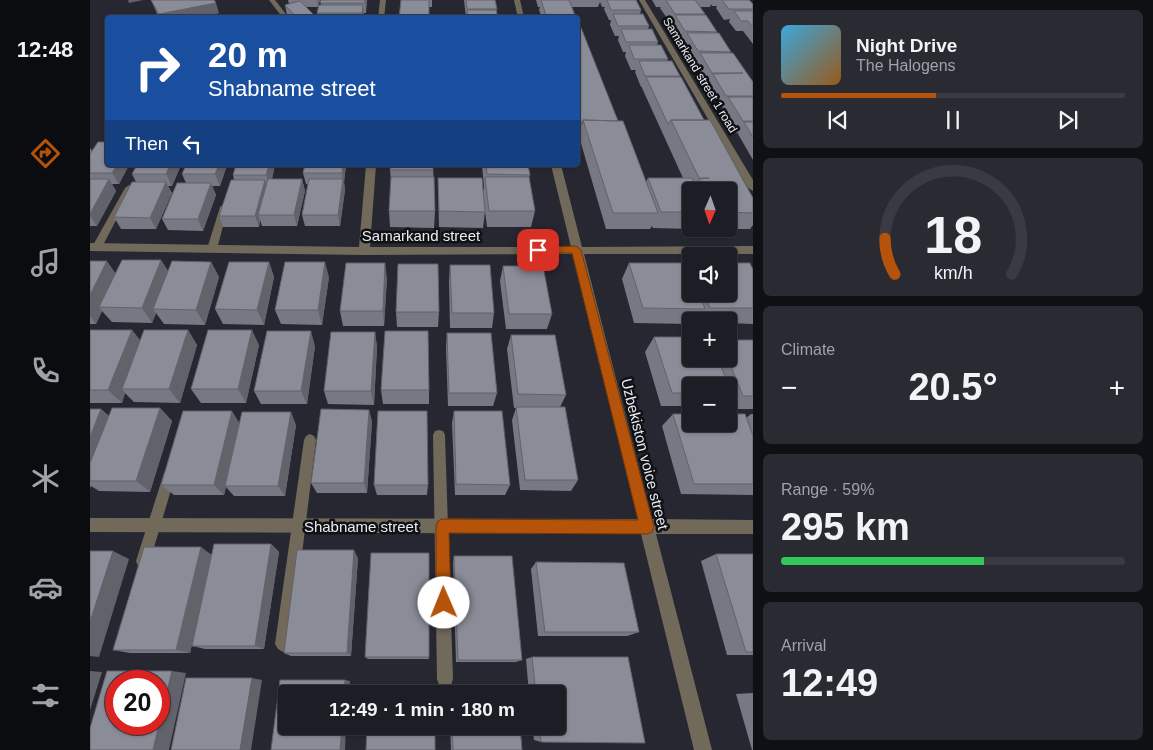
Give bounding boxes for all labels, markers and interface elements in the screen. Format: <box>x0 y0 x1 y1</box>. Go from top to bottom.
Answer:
street label: Samarkand street 1 road <box>660 15 740 135</box>
icon: right <box>125 35 190 100</box>
text: 20 m <box>208 35 288 74</box>
text: Night Drive <box>856 35 957 56</box>
text: 12:48 <box>17 37 73 62</box>
text: The Halogens <box>856 57 956 74</box>
text: Shabname street <box>208 76 376 101</box>
icon: previous <box>824 106 852 134</box>
icon: pause <box>939 106 967 134</box>
icon: next <box>1054 106 1082 134</box>
icon: left <box>178 130 206 158</box>
text: Then <box>125 133 168 154</box>
icon: directions <box>28 136 63 171</box>
north arrow <box>682 182 738 238</box>
map controls <box>682 182 737 432</box>
text: 18 <box>924 206 982 264</box>
street label: Samarkand street <box>362 227 481 244</box>
pin <box>517 229 559 271</box>
icon: arrive <box>524 236 552 264</box>
icon: music <box>28 245 63 280</box>
button: sound <box>682 247 737 302</box>
text: km/h <box>934 263 972 283</box>
button: + <box>682 312 737 367</box>
text: Climate <box>781 341 835 358</box>
icon: phone <box>28 353 63 388</box>
text: 20.5° <box>908 366 998 408</box>
text: − <box>781 372 797 403</box>
text: + <box>1109 372 1125 403</box>
street label: Uzbekiston voice street <box>618 377 672 532</box>
button: − <box>682 377 737 432</box>
icon: climate <box>28 461 63 496</box>
text: Range · 59% <box>781 481 874 498</box>
text: 295 km <box>781 506 910 548</box>
street label: Shabname street <box>304 518 419 535</box>
icon: car <box>28 570 63 605</box>
position arrow <box>417 576 469 628</box>
text: Arrival <box>781 637 826 654</box>
text: 12:49 <box>781 662 878 704</box>
speed limit sign: 20 <box>105 670 170 735</box>
icon: filters <box>28 678 63 713</box>
text: 12:49 · 1 min · 180 m <box>329 699 515 720</box>

